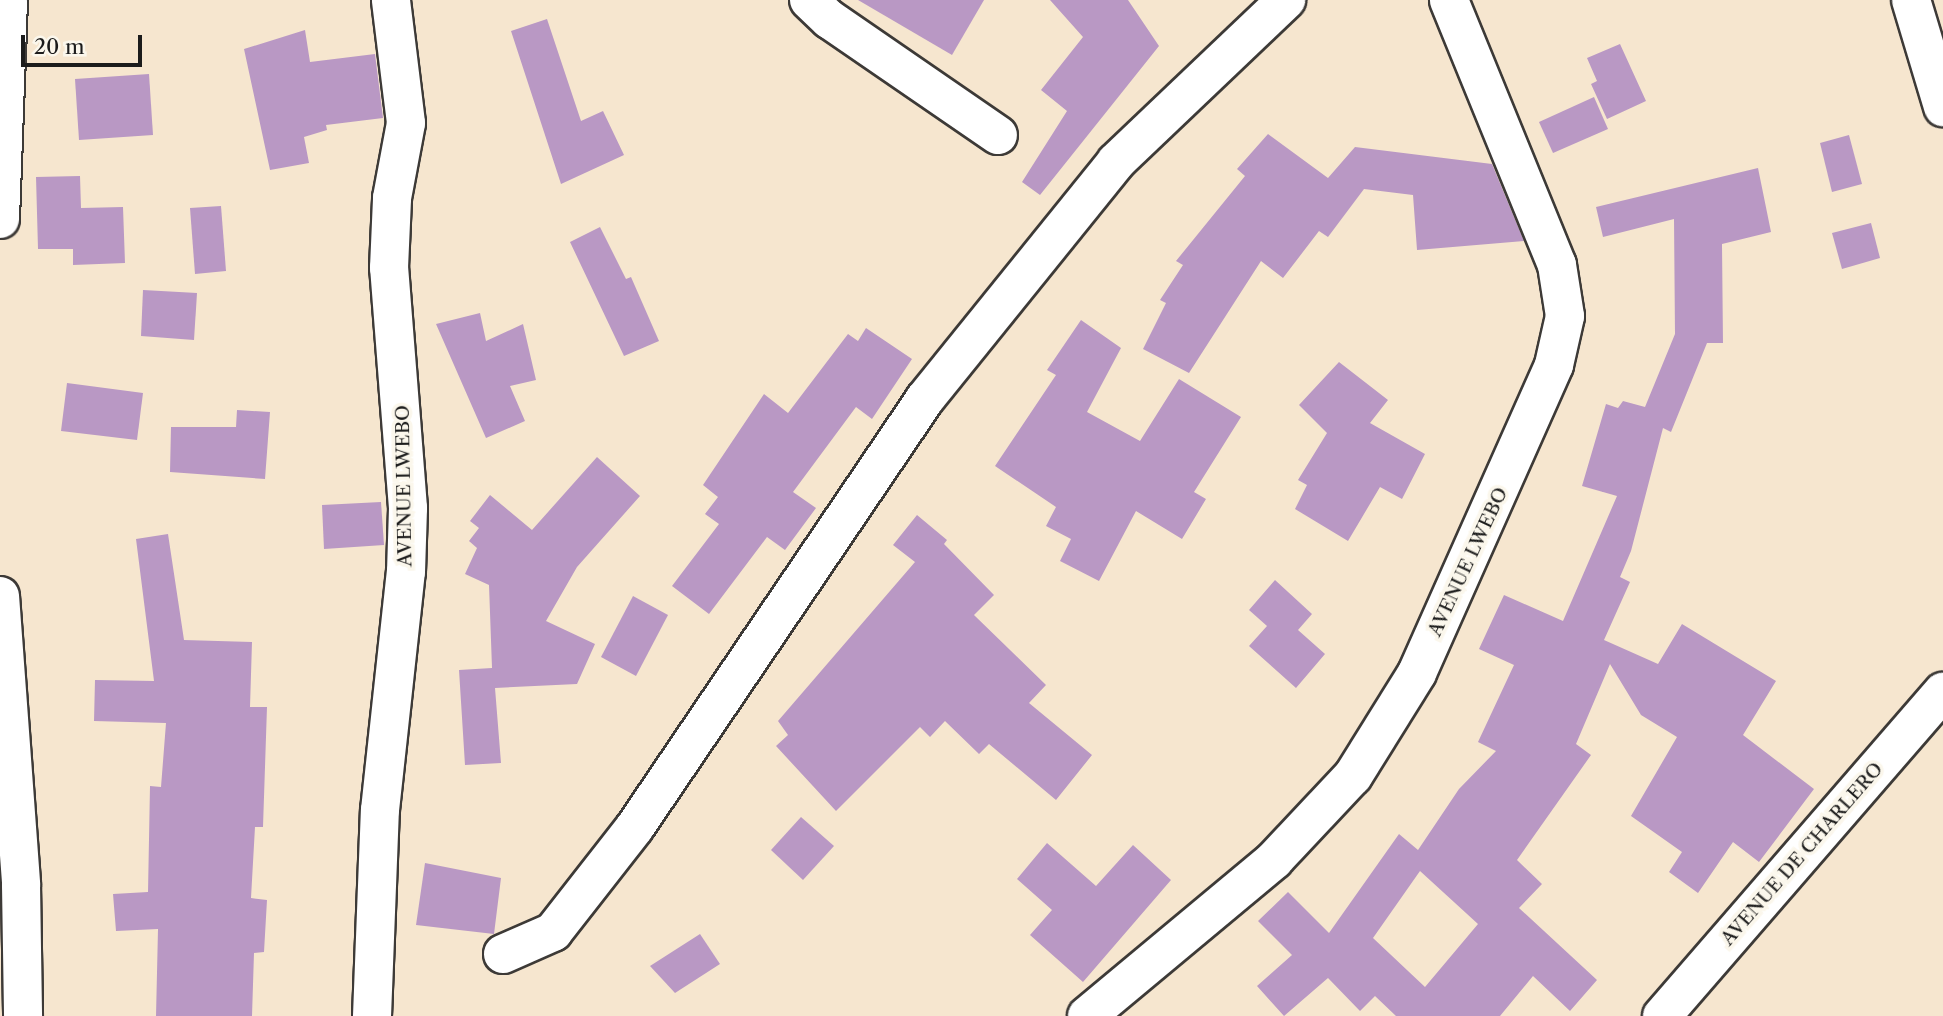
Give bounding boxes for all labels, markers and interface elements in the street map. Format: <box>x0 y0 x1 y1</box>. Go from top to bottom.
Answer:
scale bar <box>24 21 145 65</box>
text: 20 m <box>34 34 85 59</box>
street label: AVENUE LWEBO <box>391 405 417 567</box>
street label: AVENUE LWEBO <box>1423 484 1513 640</box>
street label: AVENUE DE CHARLERO <box>1716 758 1888 950</box>

